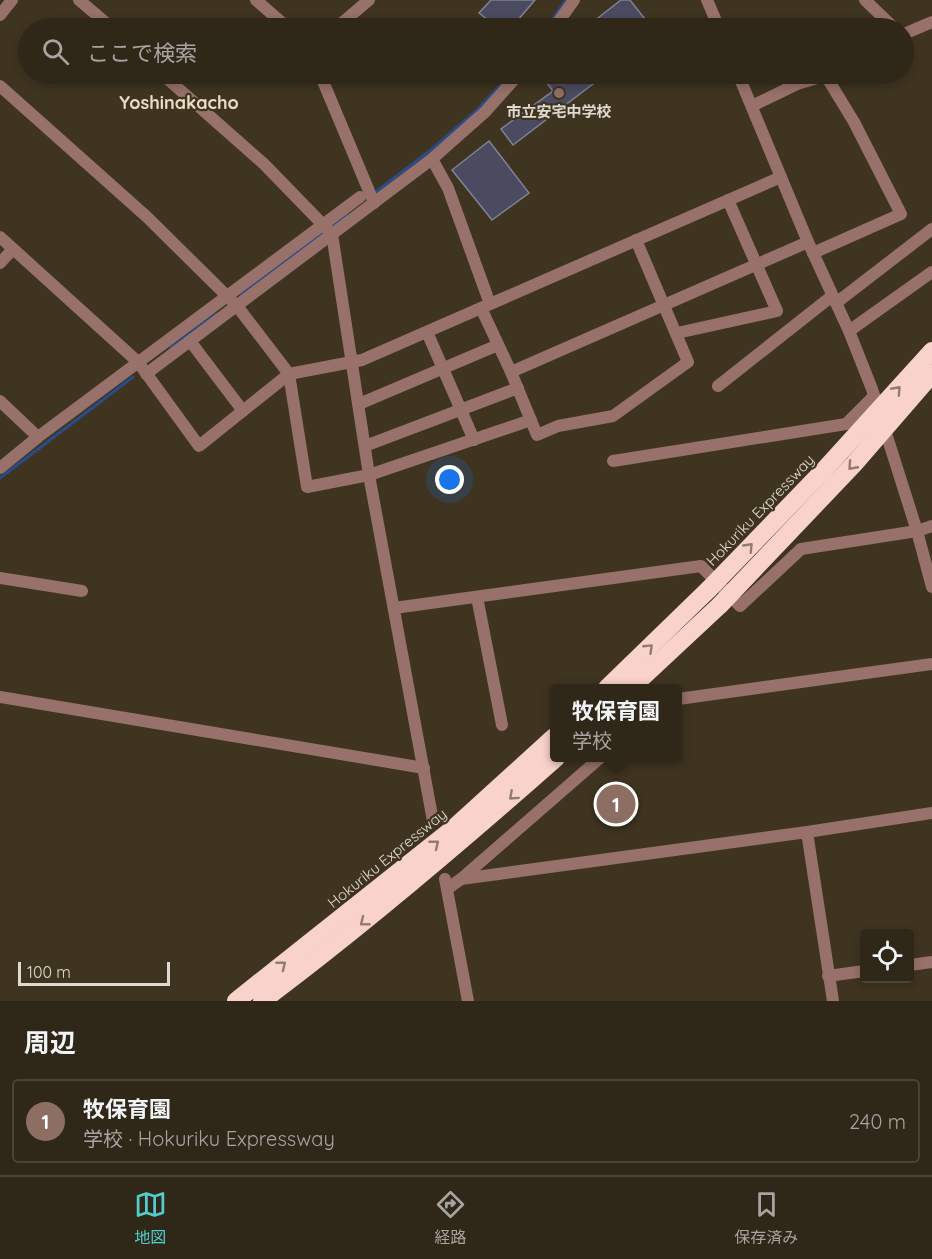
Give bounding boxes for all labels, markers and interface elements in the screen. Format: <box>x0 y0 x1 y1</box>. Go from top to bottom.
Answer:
search box <box>18 18 914 84</box>
icon: search <box>39 35 72 68</box>
text: ここで検索 <box>87 39 197 67</box>
marker: 市立安宅中学校 <box>552 86 566 100</box>
district label: Yoshinakacho <box>119 91 239 114</box>
place label: 市立安宅中学校 <box>506 102 612 121</box>
one-way arrow <box>890 386 901 396</box>
street label: Hokuriku Expressway <box>702 450 818 570</box>
one-way arrow <box>848 459 859 469</box>
your location <box>435 465 464 494</box>
one-way arrow <box>742 544 753 555</box>
one-way arrow <box>642 645 653 656</box>
popup <box>550 684 682 762</box>
text: 牧保育園 <box>572 697 660 725</box>
text: 学校 <box>572 728 612 753</box>
pin: 1 <box>596 782 636 826</box>
one-way arrow <box>509 789 519 800</box>
street label: Hokuriku Expressway <box>324 804 450 912</box>
one-way arrow <box>428 840 439 851</box>
one-way arrow <box>359 915 370 926</box>
map controls <box>860 929 914 983</box>
button: locate <box>860 929 914 983</box>
scale bar <box>18 959 170 986</box>
one-way arrow <box>275 961 286 972</box>
text: 100 m <box>27 962 71 982</box>
text: 周辺 <box>24 1026 76 1059</box>
text: 牧保育園 <box>83 1095 171 1123</box>
text: 1 <box>42 1109 49 1134</box>
text: 240 m <box>849 1109 906 1134</box>
text: 学校 · Hokuriku Expressway <box>83 1126 335 1151</box>
tab: 地図 <box>134 1188 167 1248</box>
tab: 経路 <box>434 1188 467 1248</box>
tab: 保存済み <box>734 1188 798 1248</box>

